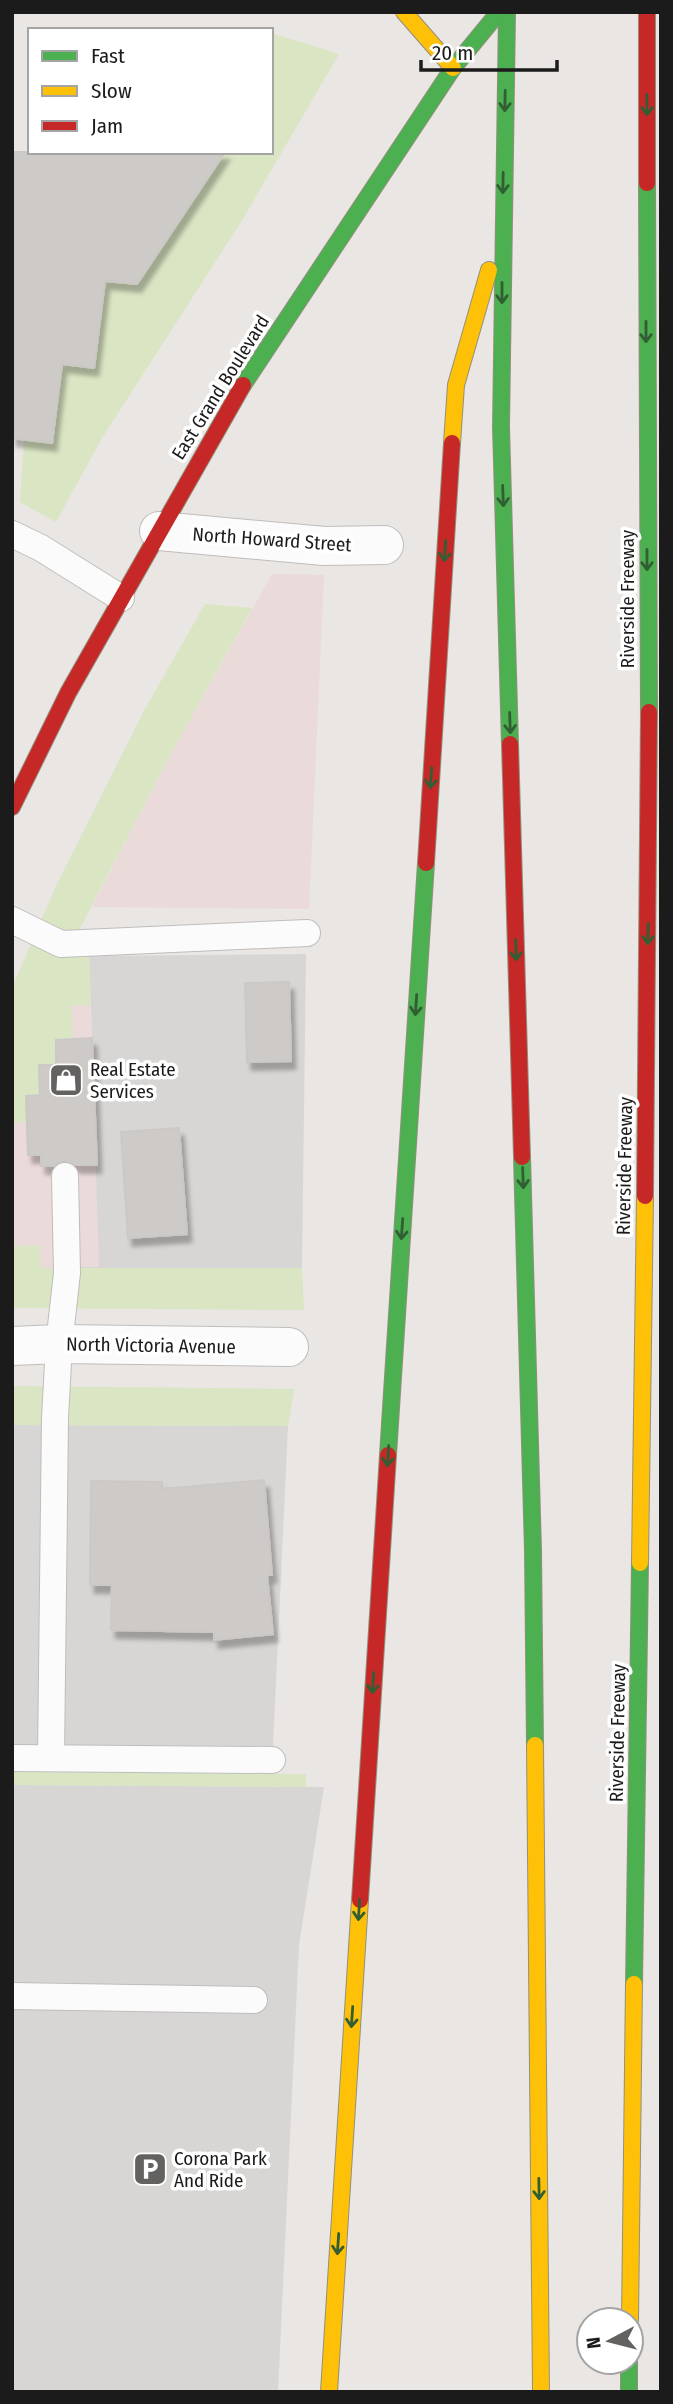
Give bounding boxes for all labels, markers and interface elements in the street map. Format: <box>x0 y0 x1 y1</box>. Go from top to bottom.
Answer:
legend <box>28 28 273 154</box>
scale bar <box>421 28 558 72</box>
text: 20 m <box>432 40 473 66</box>
text: Fast <box>91 43 125 69</box>
text: Slow <box>91 78 132 104</box>
one-way arrow <box>498 89 512 112</box>
one-way arrow <box>640 93 654 116</box>
text: Jam <box>91 113 123 139</box>
one-way arrow <box>497 171 510 194</box>
one-way arrow <box>495 281 509 304</box>
street label: East Grand Boulevard <box>167 311 274 464</box>
one-way arrow <box>639 321 653 344</box>
one-way arrow <box>497 484 510 507</box>
street label: North Howard Street <box>192 522 353 557</box>
street label: Riverside Freeway <box>616 529 639 668</box>
one-way arrow <box>439 539 452 562</box>
one-way arrow <box>641 548 654 571</box>
one-way arrow <box>503 711 516 734</box>
one-way arrow <box>424 766 437 788</box>
one-way arrow <box>641 923 655 946</box>
one-way arrow <box>509 939 523 962</box>
one-way arrow <box>409 993 422 1015</box>
place label: Real Estate Services <box>90 1058 176 1103</box>
shop icon: Real Estate Services <box>47 1061 85 1099</box>
street label: Riverside Freeway <box>612 1096 637 1235</box>
one-way arrow <box>516 1166 529 1189</box>
one-way arrow <box>395 1218 408 1240</box>
street label: North Victoria Avenue <box>66 1333 236 1358</box>
one-way arrow <box>381 1445 394 1468</box>
street label: Riverside Freeway <box>605 1663 630 1802</box>
one-way arrow <box>366 1672 379 1694</box>
one-way arrow <box>352 1899 365 1921</box>
one-way arrow <box>345 2006 358 2028</box>
place label: Corona Park And Ride <box>174 2147 267 2192</box>
parking icon: Corona Park And Ride <box>131 2150 169 2188</box>
one-way arrow <box>532 2177 546 2200</box>
one-way arrow <box>331 2233 344 2255</box>
north arrow <box>575 2306 645 2376</box>
text: N <box>582 2336 606 2350</box>

